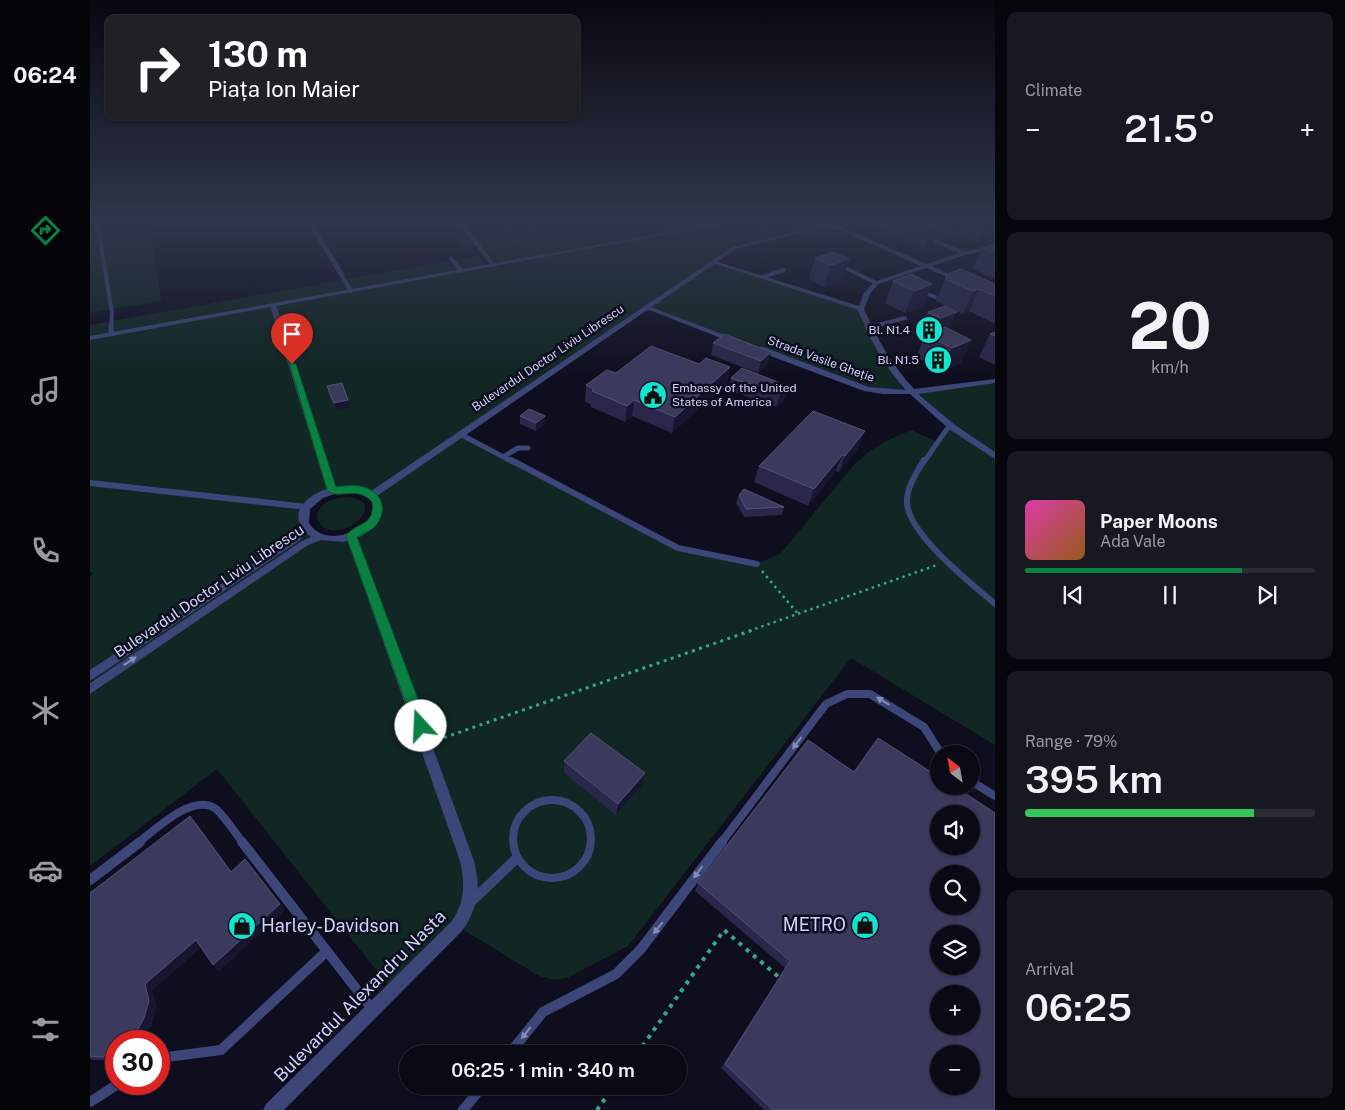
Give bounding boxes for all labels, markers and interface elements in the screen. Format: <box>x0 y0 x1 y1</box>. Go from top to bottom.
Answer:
text: 130 m <box>208 34 308 75</box>
icon: right <box>125 35 190 100</box>
text: 06:24 <box>13 62 77 88</box>
text: Piața Ion Maier <box>208 76 360 102</box>
text: Climate <box>1025 81 1082 100</box>
text: 21.5° <box>1124 106 1216 151</box>
text: − <box>1025 113 1041 146</box>
text: + <box>1299 113 1315 146</box>
icon: directions <box>28 213 63 248</box>
text: 20 <box>1128 287 1212 364</box>
street label: Bulevardul Doctor Liviu Librescu <box>469 302 627 414</box>
pin <box>271 313 313 364</box>
building icon: Bl. N1.4 <box>914 315 944 345</box>
icon: arrive <box>278 320 306 348</box>
place label: Bl. N1.4 <box>869 323 910 337</box>
street label: Strada Vasile Gheție <box>766 333 877 385</box>
building icon: Bl. N1.5 <box>923 345 953 375</box>
place label: Bl. N1.5 <box>877 353 919 367</box>
text: km/h <box>1151 358 1189 377</box>
icon: music <box>28 373 63 408</box>
public building icon: Embassy of the United States of America <box>638 380 668 410</box>
place label: Embassy of the United States of America <box>672 381 797 409</box>
text: Paper Moons <box>1100 510 1218 532</box>
street label: Bulevardul Doctor Liviu Librescu <box>111 521 307 661</box>
text: Ada Vale <box>1100 532 1165 551</box>
icon: phone <box>28 533 63 568</box>
icon: previous <box>1059 581 1087 609</box>
icon: pause <box>1156 581 1184 609</box>
icon: next <box>1253 581 1281 609</box>
one-way arrow <box>124 656 137 666</box>
icon: climate <box>28 693 63 728</box>
one-way arrow <box>876 697 889 706</box>
position arrow <box>394 699 446 751</box>
text: Range · 79% <box>1025 732 1118 751</box>
one-way arrow <box>791 736 802 749</box>
north arrow <box>930 745 980 795</box>
map controls <box>930 745 980 1095</box>
text: 395 km <box>1025 757 1163 802</box>
button: sound <box>930 805 980 855</box>
icon: car <box>28 853 63 888</box>
button: search <box>930 865 980 915</box>
one-way arrow <box>693 866 703 879</box>
street label: Bulevardul Alexandru Nasta <box>270 906 450 1086</box>
shop icon: METRO <box>850 910 880 940</box>
shop icon: Harley-Davidson <box>227 911 257 941</box>
place label: METRO <box>783 914 846 935</box>
place label: Harley-Davidson <box>261 915 399 936</box>
one-way arrow <box>652 921 663 934</box>
button: layers <box>930 925 980 975</box>
text: Arrival <box>1025 960 1074 979</box>
button: + <box>930 985 980 1035</box>
text: 06:25 <box>1025 985 1132 1030</box>
icon: filters <box>28 1012 63 1047</box>
one-way arrow <box>520 1026 531 1039</box>
speed limit sign: 30 <box>105 1030 170 1095</box>
button: − <box>930 1045 980 1095</box>
text: 06:25 · 1 min · 340 m <box>451 1059 635 1081</box>

